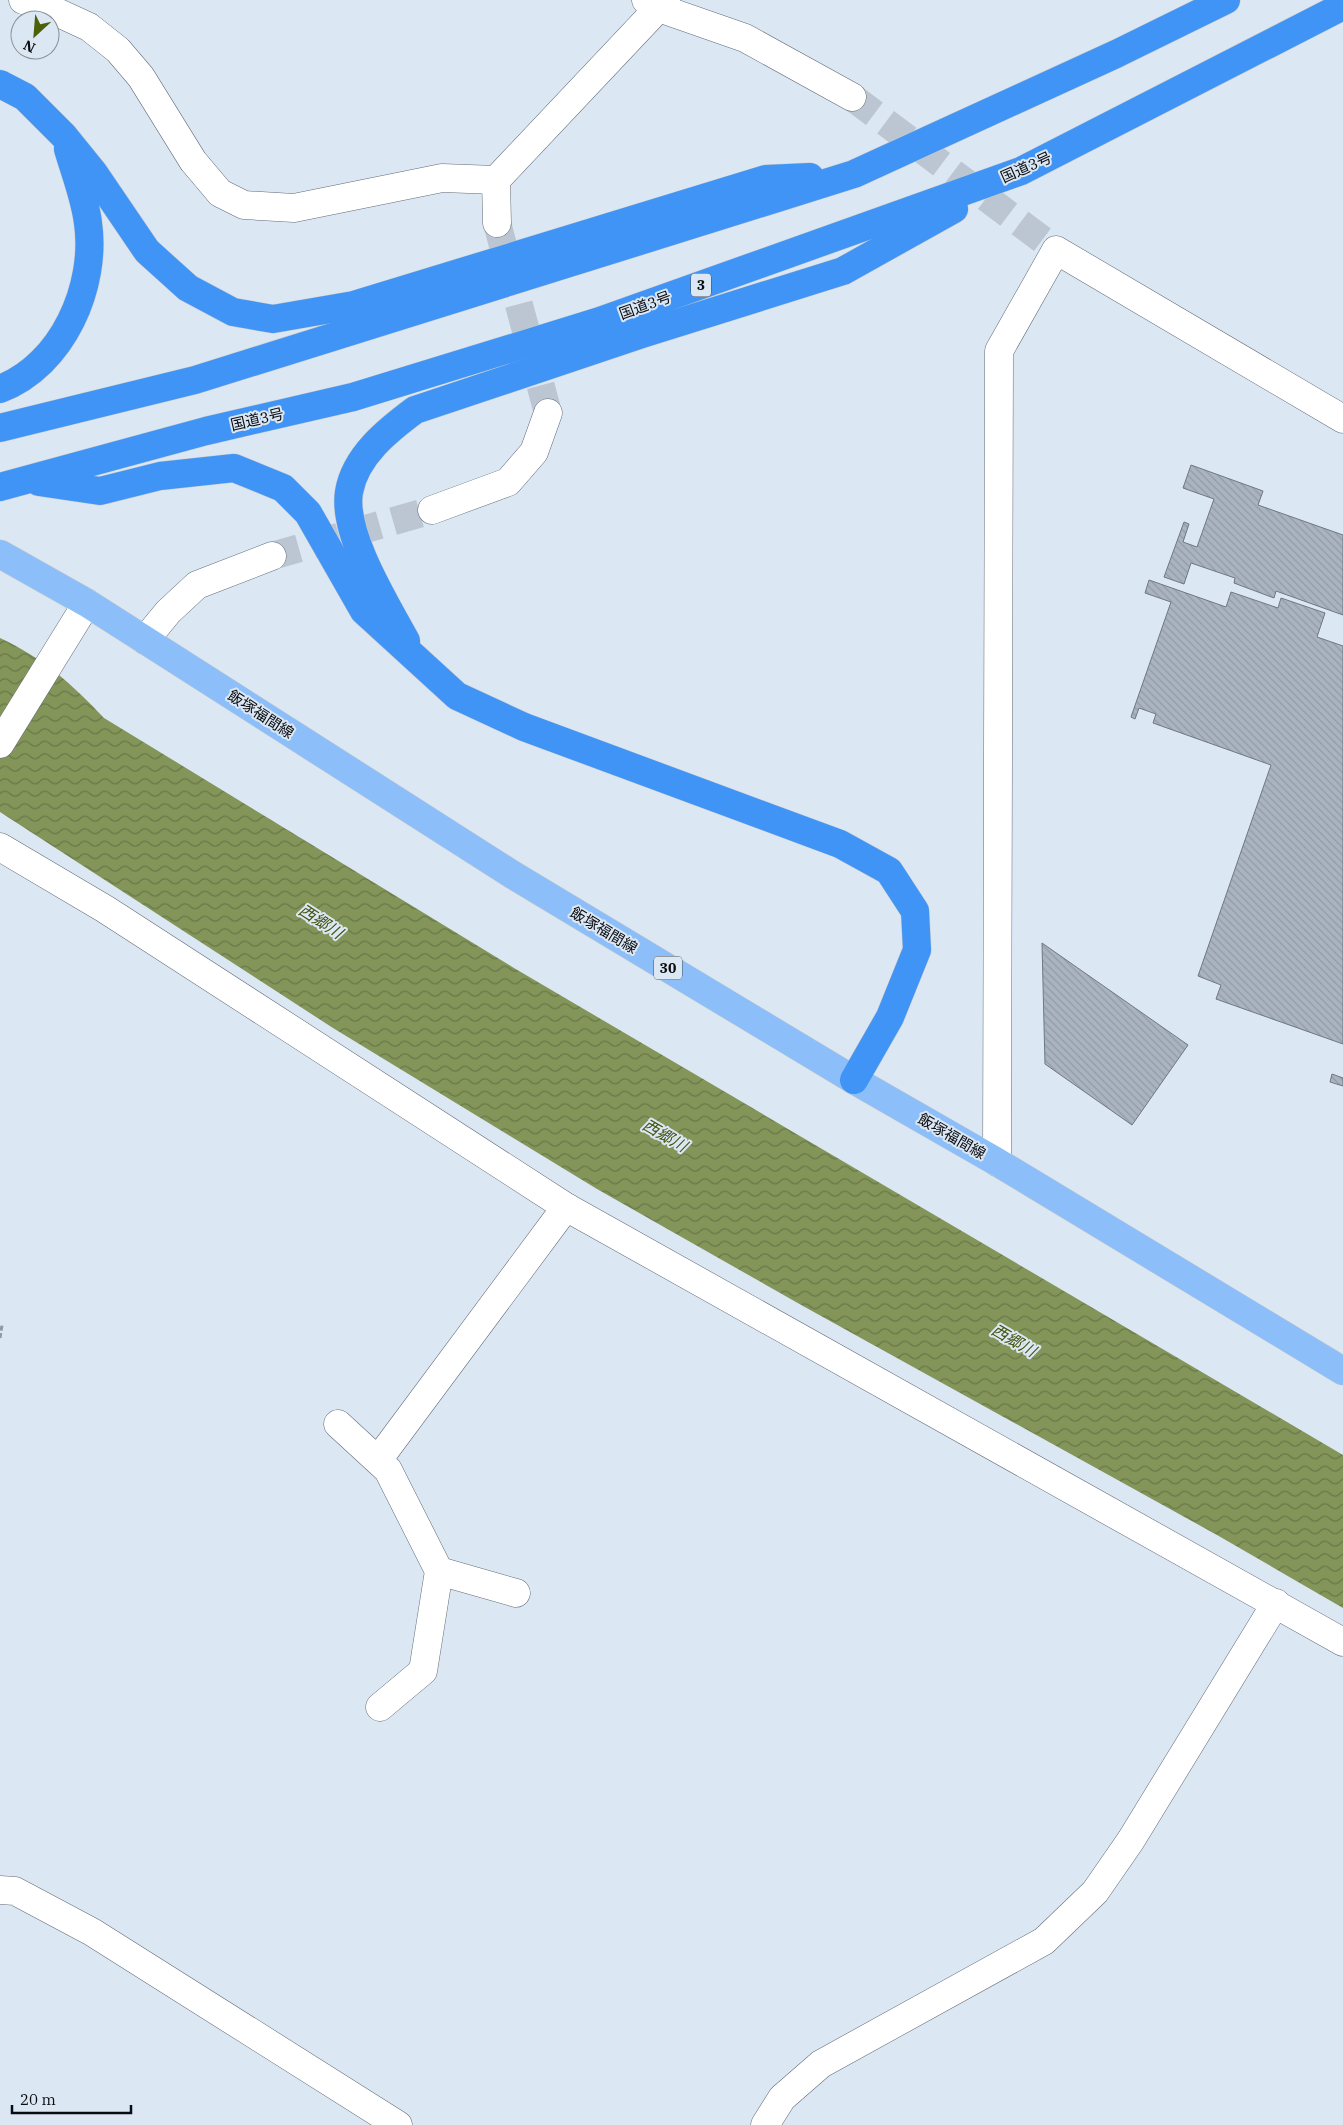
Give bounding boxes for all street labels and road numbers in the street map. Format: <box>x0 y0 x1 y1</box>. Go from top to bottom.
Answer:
street label: 国道3号 <box>997 147 1055 187</box>
road number: 3 <box>691 274 711 296</box>
street label: 国道3号 <box>616 287 674 323</box>
street label: 国道3号 <box>229 404 285 434</box>
street label: 飯塚福間線 <box>224 686 298 742</box>
street label: 飯塚福間線 <box>567 903 641 957</box>
road number: 30 <box>654 956 682 980</box>
street label: 飯塚福間線 <box>915 1109 989 1163</box>

